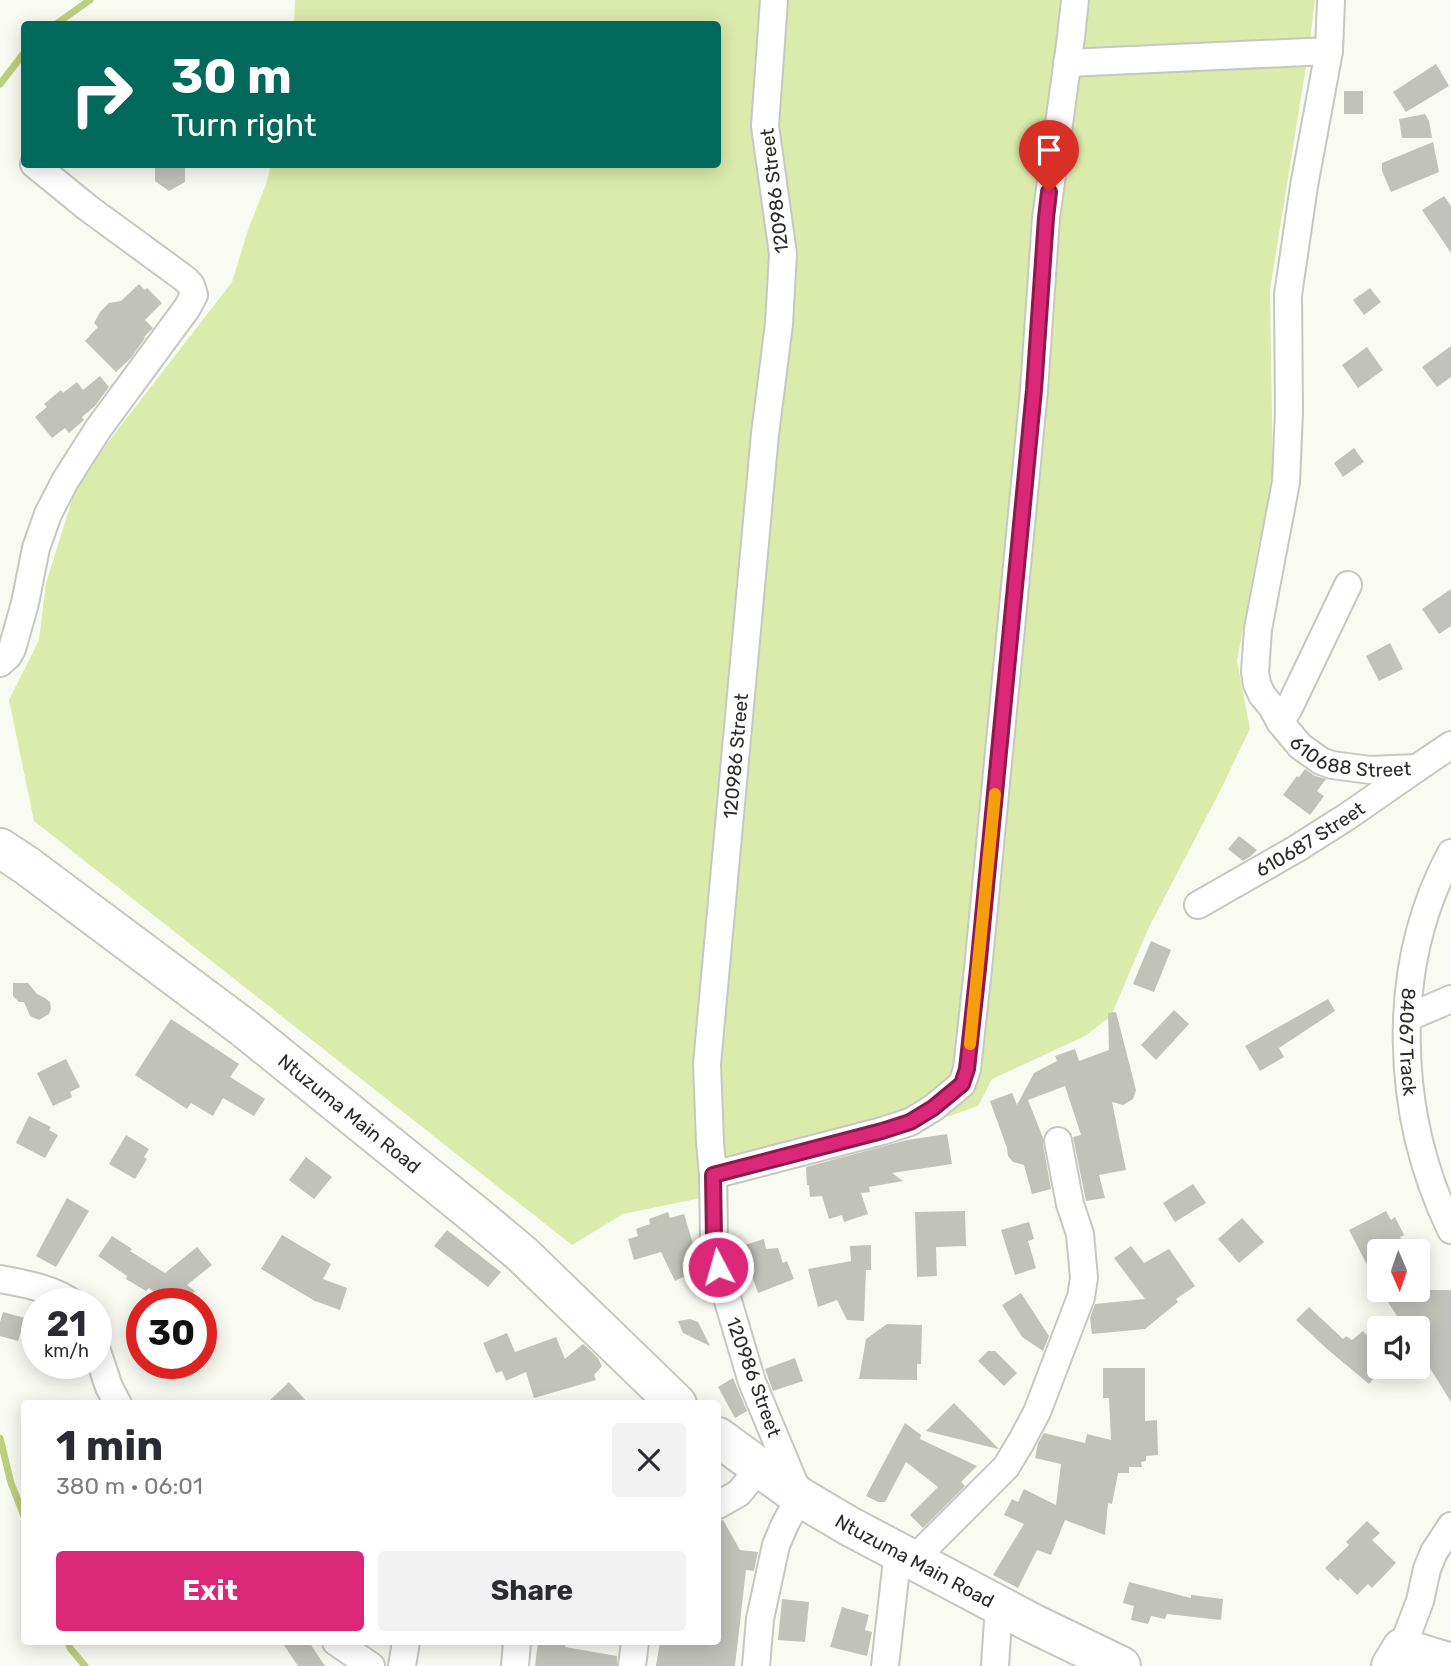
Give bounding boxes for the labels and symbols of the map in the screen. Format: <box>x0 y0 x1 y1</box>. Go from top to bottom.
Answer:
pin <box>1019 120 1079 192</box>
street label: 120986 Street <box>755 127 794 255</box>
street label: 120986 Street <box>719 692 753 820</box>
street label: 610688 Street <box>1285 732 1412 782</box>
street label: 610687 Street <box>1252 797 1370 882</box>
street label: 84067 Track <box>1395 987 1422 1097</box>
street label: Ntuzuma Main Road <box>273 1049 425 1178</box>
position arrow <box>681 1230 755 1304</box>
north arrow <box>1367 1239 1430 1302</box>
speed limit sign: 30 <box>126 1288 217 1379</box>
street label: 120986 Street <box>721 1314 786 1441</box>
street label: Ntuzuma Main Road <box>831 1509 998 1613</box>

